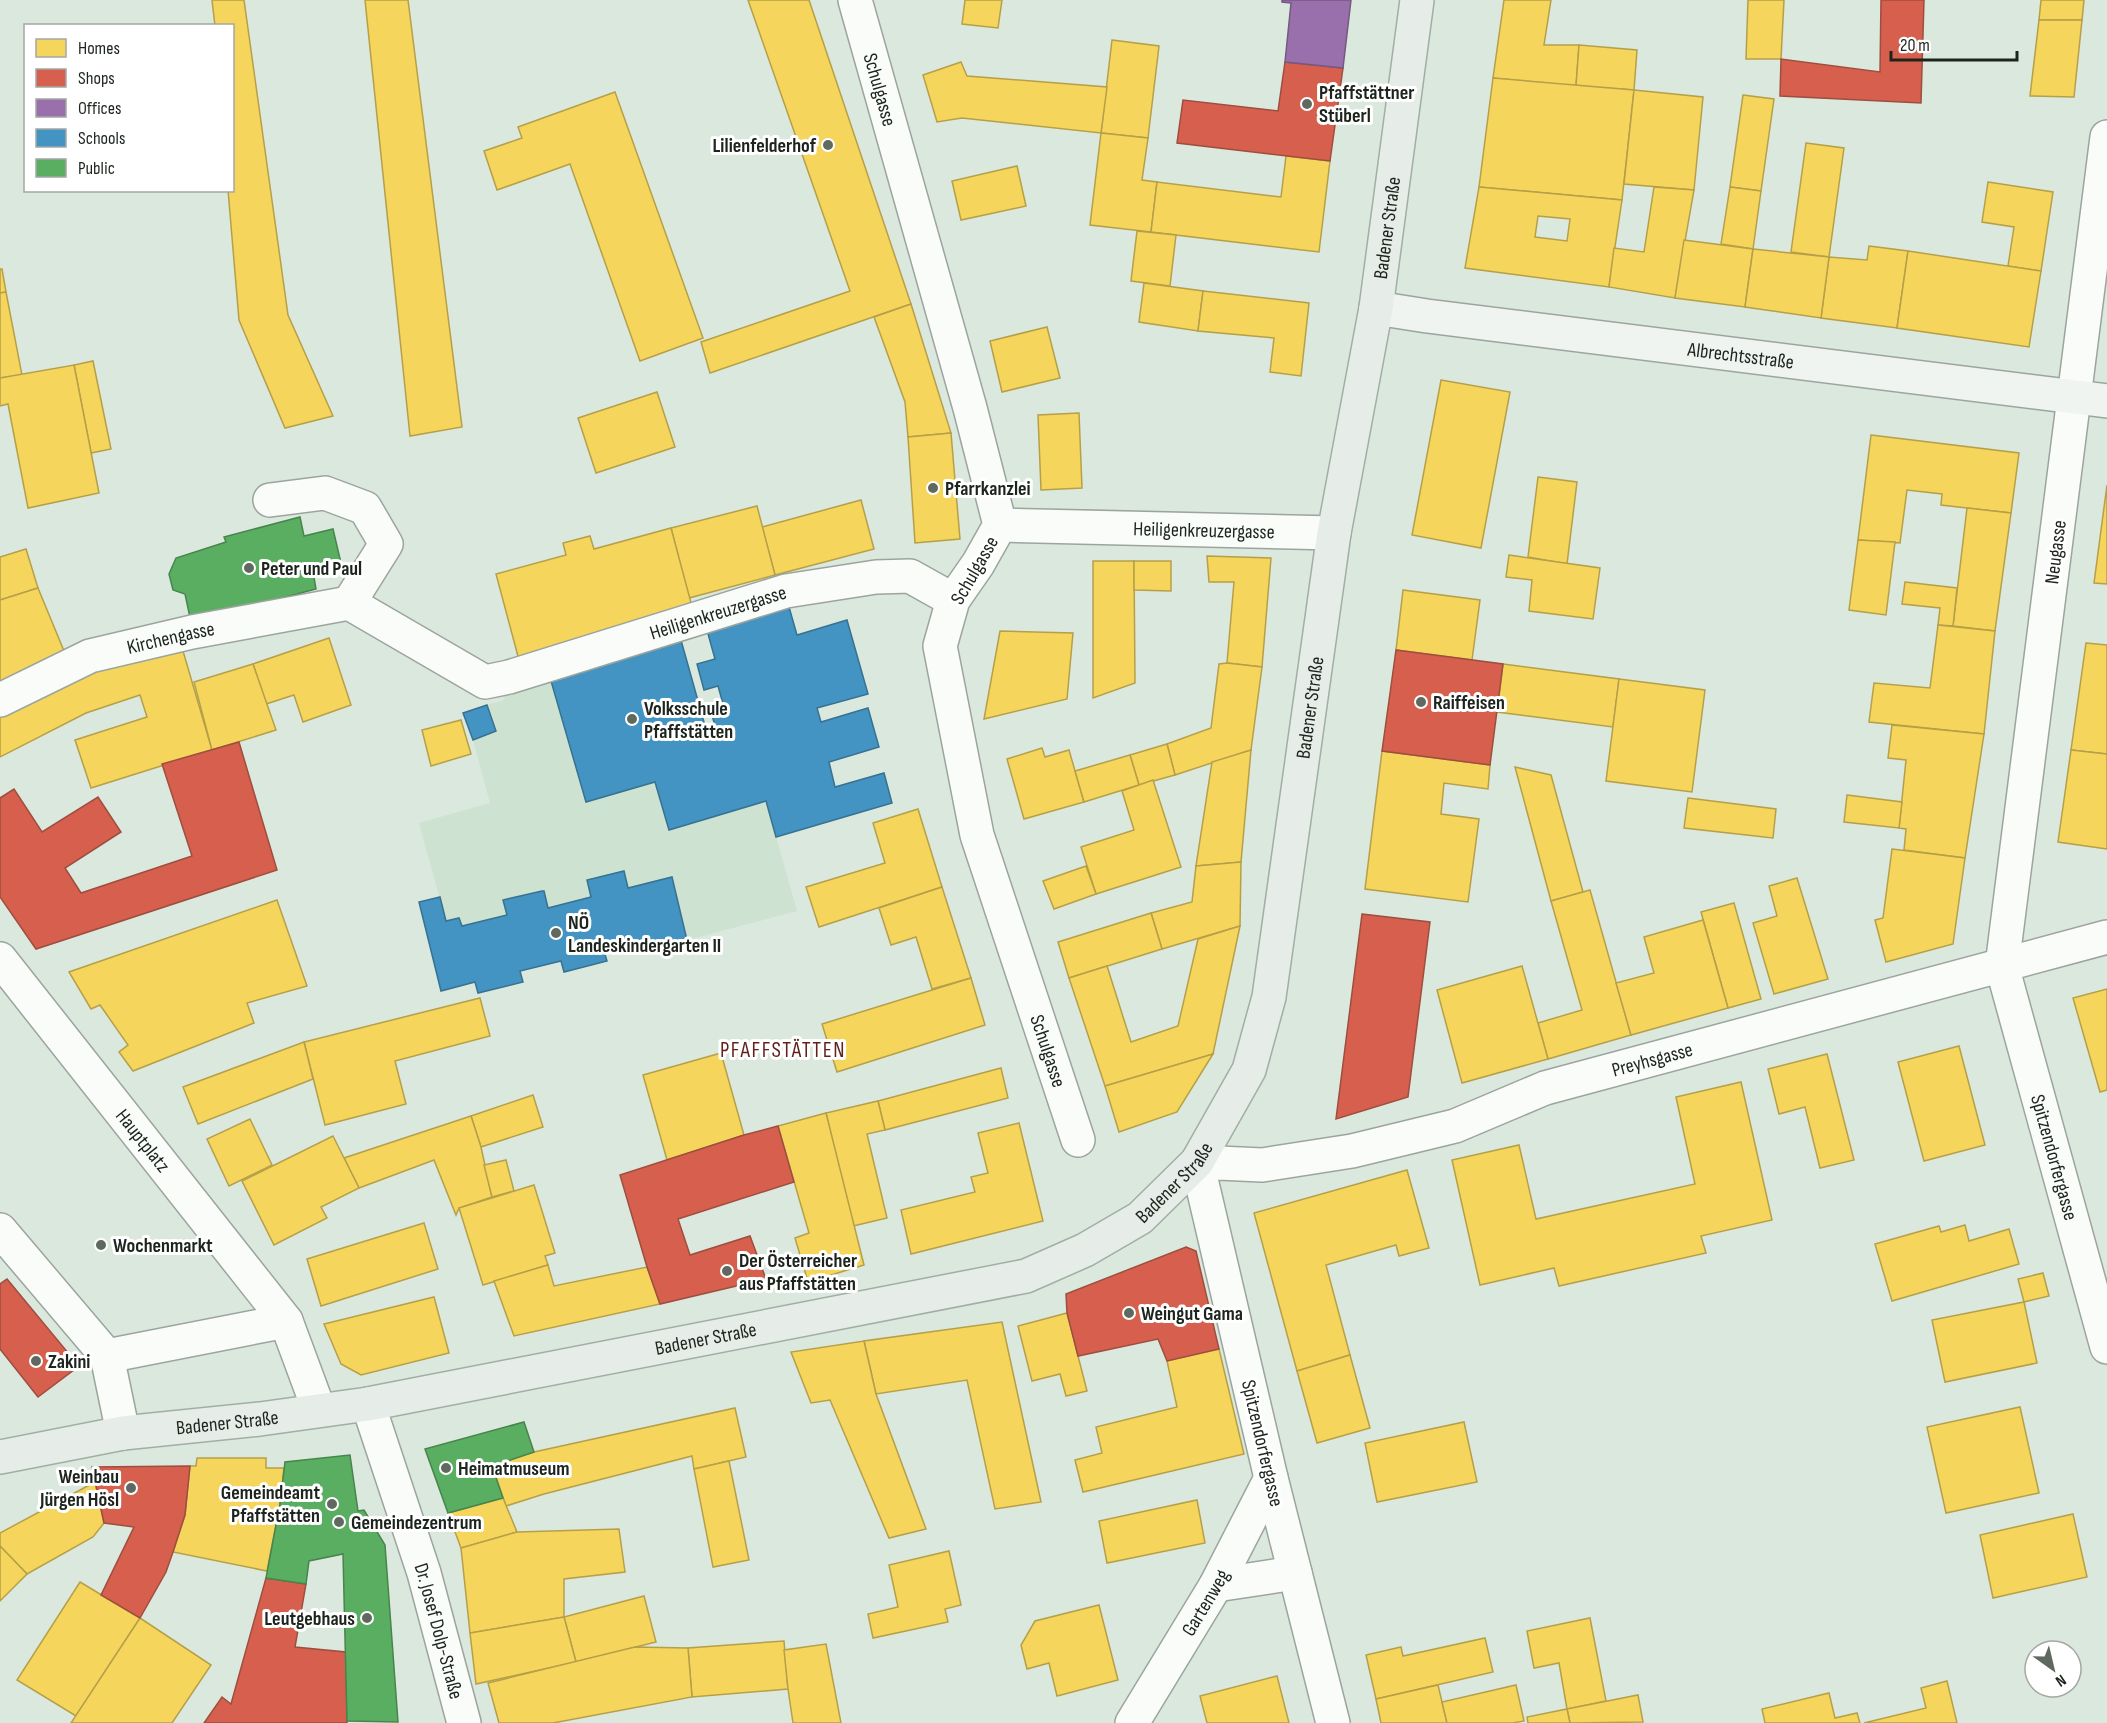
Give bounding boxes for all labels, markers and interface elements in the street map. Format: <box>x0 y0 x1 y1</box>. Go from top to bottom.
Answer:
legend <box>24 24 234 192</box>
scale bar <box>1891 24 2017 62</box>
text: 20 m <box>1900 35 1930 56</box>
text: Homes <box>78 38 120 59</box>
street label: Schulgasse <box>858 50 901 129</box>
text: Shops <box>78 68 115 89</box>
place label: Pfaffstättner Stüberl <box>1319 81 1414 128</box>
marker: Pfaffstättner Stüberl <box>1300 97 1314 111</box>
text: Offices <box>78 98 121 119</box>
text: Schools <box>78 128 125 149</box>
place label: Lilienfelderhof <box>712 134 817 158</box>
marker: Lilienfelderhof <box>821 138 835 152</box>
text: Public <box>78 158 115 179</box>
street label: Badener Straße <box>1369 175 1406 281</box>
street label: Albrechtsstraße <box>1685 338 1795 375</box>
place label: Pfarrkanzlei <box>945 477 1031 501</box>
marker: Pfarrkanzlei <box>926 481 940 495</box>
street label: Heiligenkreuzergasse <box>1133 517 1275 545</box>
street label: Neugasse <box>2040 519 2072 585</box>
street label: Schulgasse <box>946 532 1004 609</box>
place label: Peter und Paul <box>261 557 362 581</box>
marker: Peter und Paul <box>242 561 256 575</box>
street label: Heiligenkreuzergasse <box>647 581 789 646</box>
street label: Kirchengasse <box>125 617 217 660</box>
street label: Badener Straße <box>1292 655 1330 760</box>
place label: Raiffeisen <box>1433 691 1505 715</box>
marker: Raiffeisen <box>1414 695 1428 709</box>
place label: Volksschule Pfaffstätten <box>644 697 733 744</box>
marker: Volksschule Pfaffstätten <box>625 712 639 726</box>
place label: NÖ Landeskindergarten II <box>568 911 721 958</box>
marker: NÖ Landeskindergarten II <box>549 926 563 940</box>
street label: Schulgasse <box>1024 1012 1071 1090</box>
district label: PFAFFSTÄTTEN <box>720 1037 846 1064</box>
street label: Preyhsgasse <box>1609 1038 1695 1083</box>
street label: Spitzendorfergasse <box>2025 1092 2082 1223</box>
street label: Hauptplatz <box>110 1104 175 1177</box>
street label: Badener Straße <box>1131 1138 1219 1229</box>
place label: Wochenmarkt <box>113 1234 213 1258</box>
marker: Wochenmarkt <box>94 1238 108 1252</box>
place label: Der Österreicher aus Pfaffstätten <box>739 1249 857 1296</box>
marker: Der Österreicher aus Pfaffstätten <box>720 1264 734 1278</box>
place label: Weingut Gama <box>1141 1302 1243 1326</box>
marker: Weingut Gama <box>1122 1306 1136 1320</box>
street label: Badener Straße <box>653 1318 759 1361</box>
place label: Zakini <box>48 1350 90 1374</box>
marker: Zakini <box>29 1354 43 1368</box>
street label: Spitzendorfergasse <box>1236 1378 1288 1509</box>
street label: Badener Straße <box>175 1406 280 1441</box>
place label: Heimatmuseum <box>458 1457 570 1481</box>
marker: Heimatmuseum <box>439 1461 453 1475</box>
place label: Weinbau Jürgen Hösl <box>39 1465 119 1512</box>
marker: Weinbau Jürgen Hösl <box>124 1481 138 1495</box>
place label: Gemeindeamt Pfaffstätten <box>221 1481 320 1528</box>
marker: Gemeindeamt Pfaffstätten <box>325 1497 339 1511</box>
place label: Gemeindezentrum <box>351 1511 482 1535</box>
marker: Gemeindezentrum <box>332 1515 346 1529</box>
street label: Dr. Josef Dolp-Straße <box>409 1560 468 1702</box>
street label: Gartenweg <box>1177 1566 1235 1641</box>
place label: Leutgebhaus <box>264 1607 355 1631</box>
marker: Leutgebhaus <box>360 1611 374 1625</box>
north arrow <box>2023 1639 2083 1699</box>
text: N <box>2052 1670 2069 1690</box>

